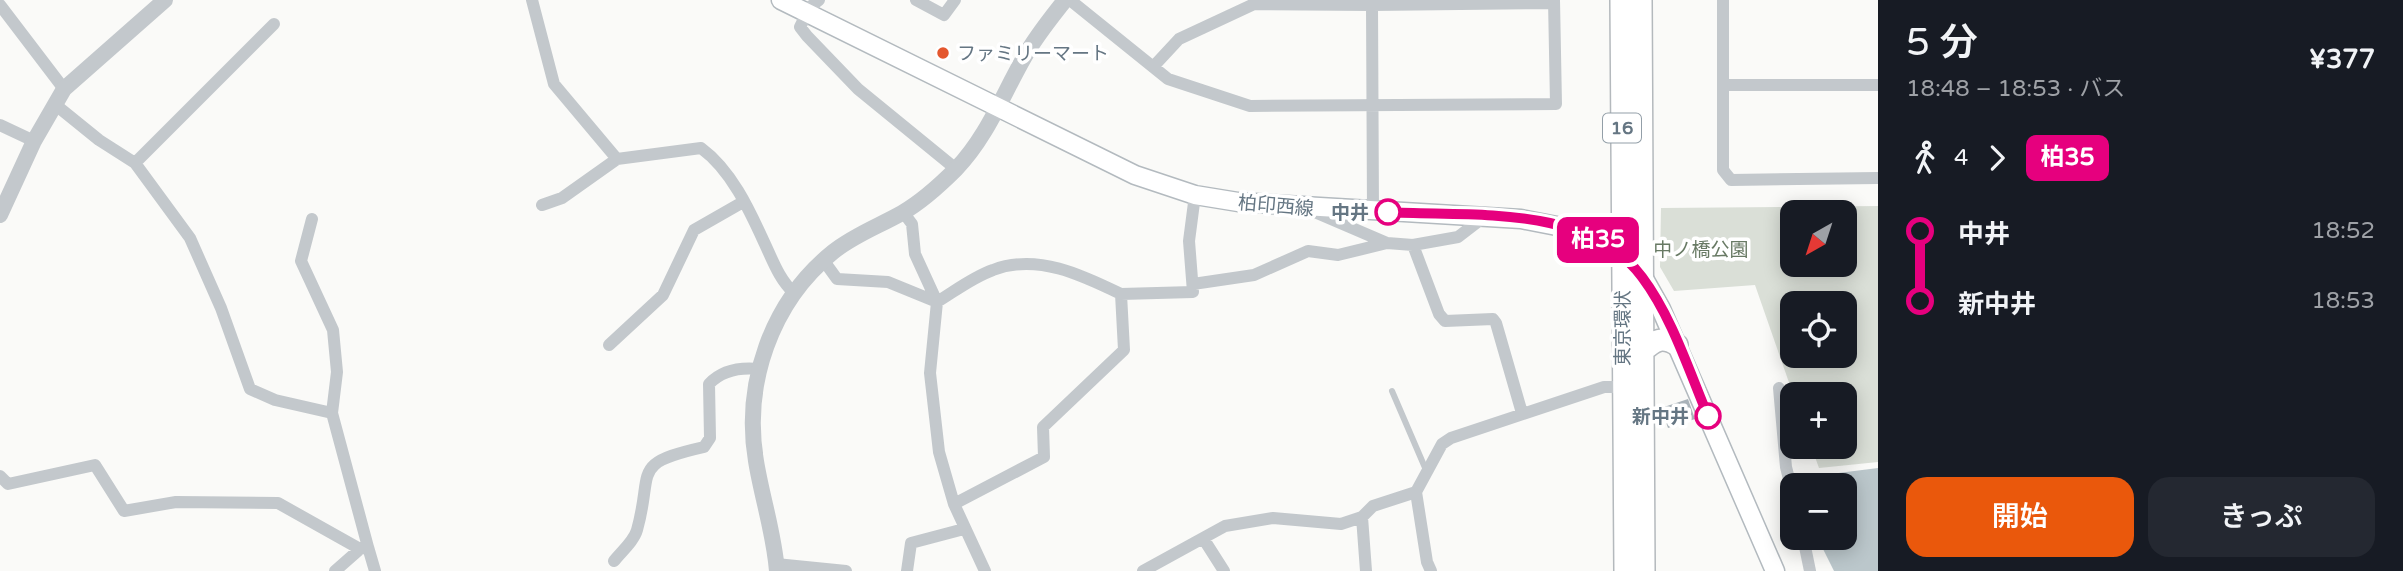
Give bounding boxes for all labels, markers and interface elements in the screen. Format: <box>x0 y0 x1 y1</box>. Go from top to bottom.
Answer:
text: 5 分 <box>1906 20 1978 66</box>
place label: ファミリーマート <box>957 43 1109 65</box>
text: ¥377 <box>2309 44 2375 75</box>
marker: ファミリーマート <box>935 45 951 61</box>
text: 18:48 – 18:53 · バス <box>1906 75 2125 103</box>
road number: 16 <box>1603 113 1641 142</box>
icon: walk <box>1906 139 1944 177</box>
icon: forward <box>1978 139 2016 177</box>
text: 柏35 <box>2040 143 2095 172</box>
text: 4 <box>1954 144 1968 172</box>
street label: 柏印西線 <box>1237 192 1315 220</box>
marker: 中井 <box>1375 199 1401 225</box>
north arrow <box>1780 200 1857 276</box>
map controls <box>1780 200 1857 550</box>
place label: 中井 <box>1331 202 1369 224</box>
line badge: 柏35 <box>1558 217 1638 263</box>
text: 18:52 <box>2311 217 2375 245</box>
text: 中井 <box>1958 219 2010 250</box>
text: 柏35 <box>1571 225 1625 254</box>
park label: 中ノ橋公園 <box>1653 239 1749 261</box>
text: 18:53 <box>2311 287 2375 315</box>
text: 新中井 <box>1958 289 2036 320</box>
street label: 東京環状 <box>1612 290 1634 366</box>
button: locate <box>1780 291 1857 368</box>
button: + <box>1780 382 1857 459</box>
marker: 新中井 <box>1695 403 1721 429</box>
place label: 新中井 <box>1632 406 1689 428</box>
button: − <box>1780 473 1857 550</box>
button: 開始 <box>1906 477 2134 557</box>
button: きっぷ <box>2148 477 2375 557</box>

